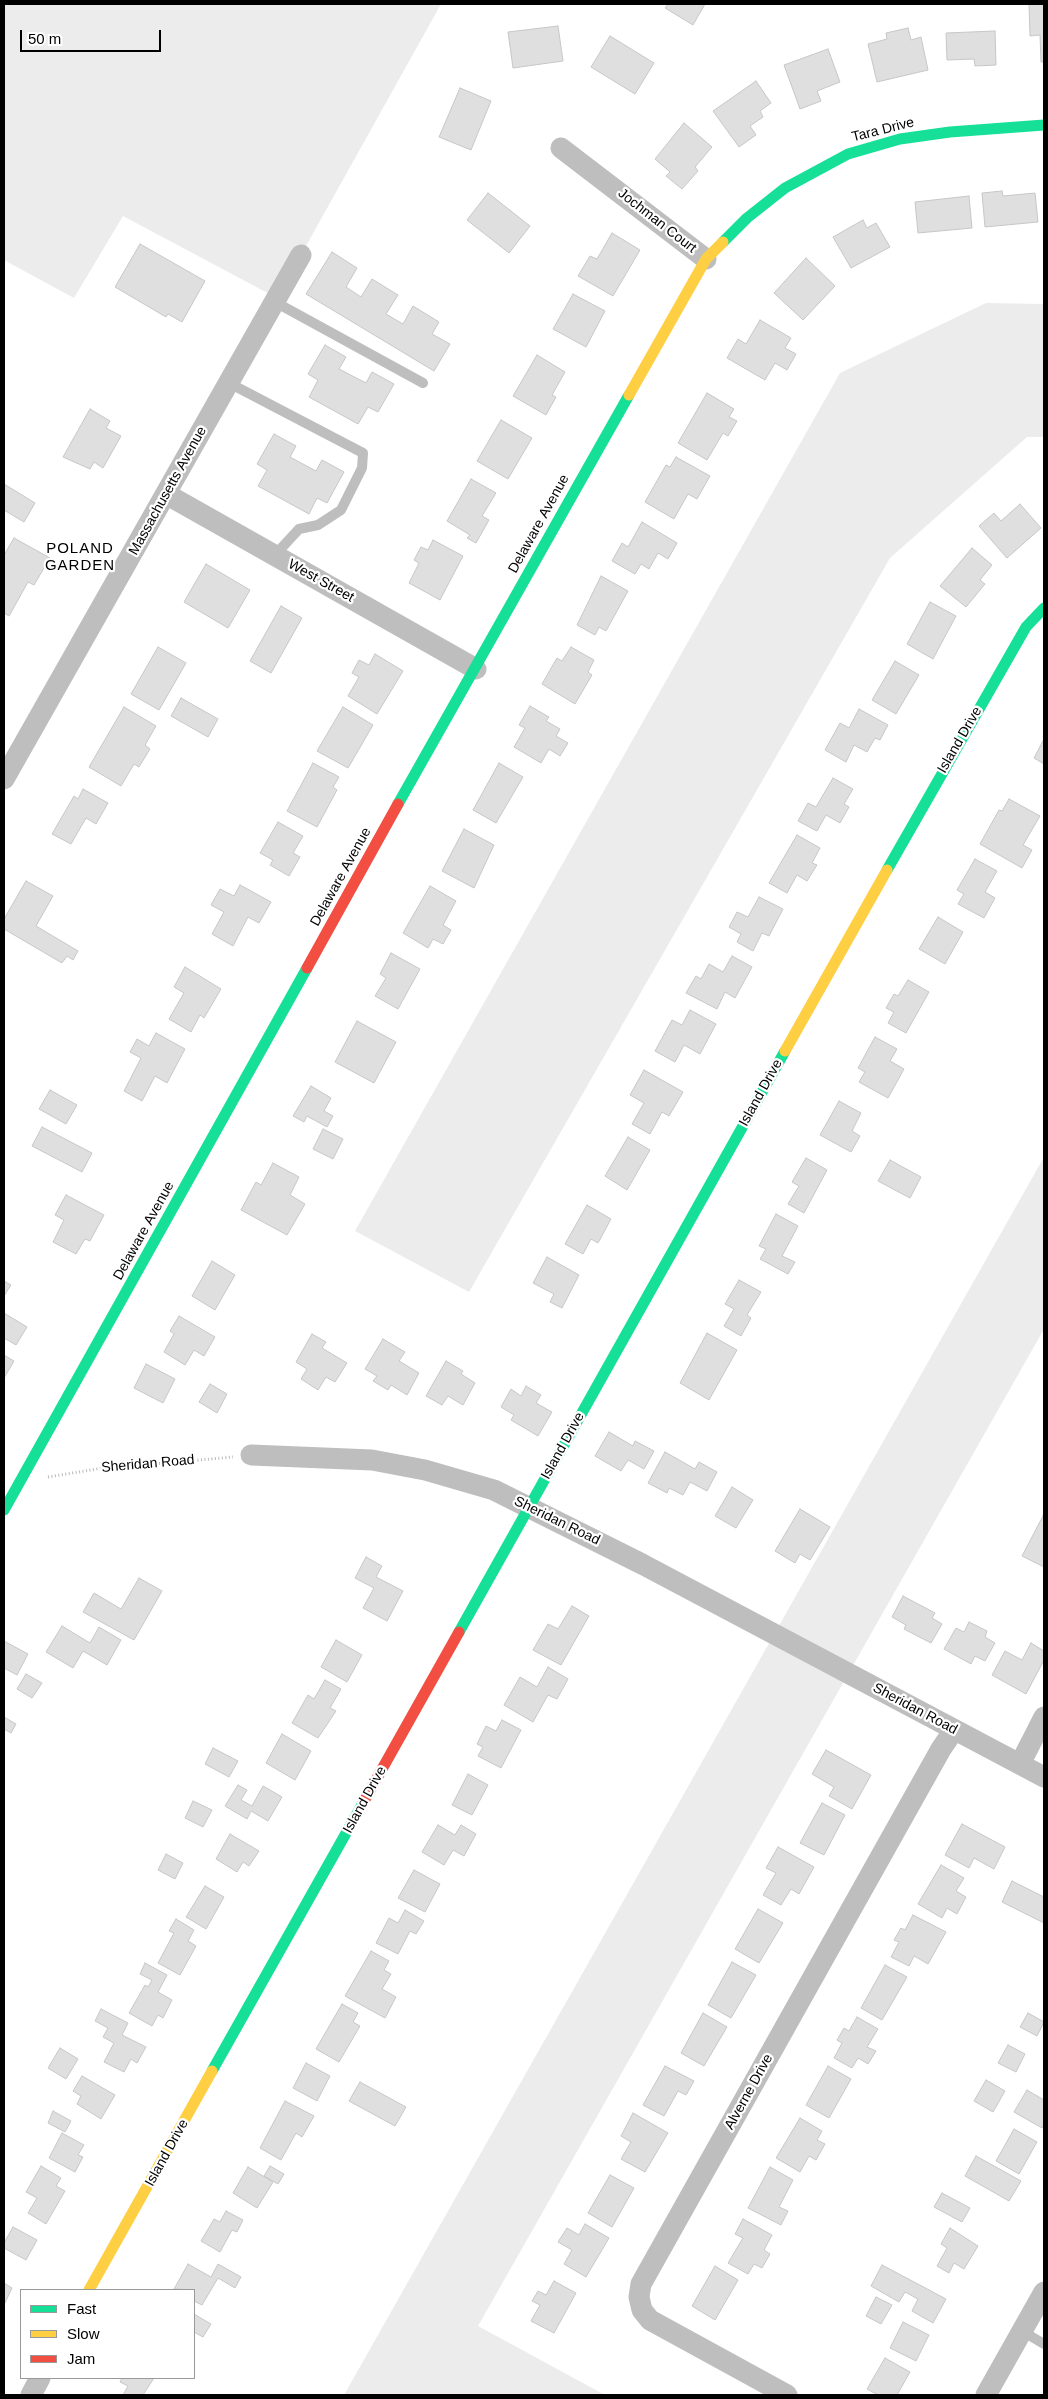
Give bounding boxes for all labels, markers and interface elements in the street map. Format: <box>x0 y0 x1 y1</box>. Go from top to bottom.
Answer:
scale bar <box>22 20 164 52</box>
text: 50 m <box>28 30 61 47</box>
street label: Tara Drive <box>850 114 916 146</box>
street label: Jochman Court <box>614 185 700 257</box>
street label: Massachusetts Avenue <box>126 424 210 558</box>
street label: Delaware Avenue <box>505 472 573 576</box>
district label: POLAND GARDEN <box>44 540 116 575</box>
street label: West Street <box>285 556 357 606</box>
street label: Island Drive <box>934 704 986 776</box>
street label: Delaware Avenue <box>307 825 375 929</box>
street label: Island Drive <box>736 1057 786 1129</box>
street label: Delaware Avenue <box>110 1179 178 1283</box>
street label: Island Drive <box>538 1410 588 1482</box>
street label: Sheridan Road <box>101 1452 195 1476</box>
street label: Sheridan Road <box>511 1493 603 1549</box>
street label: Sheridan Road <box>870 1680 960 1738</box>
street label: Island Drive <box>340 1764 390 1836</box>
street label: Alverne Drive <box>721 2051 777 2133</box>
street label: Island Drive <box>142 2117 192 2189</box>
legend <box>20 2289 195 2379</box>
text: Fast <box>67 2300 96 2317</box>
text: Slow <box>67 2325 100 2342</box>
text: Jam <box>67 2350 95 2367</box>

